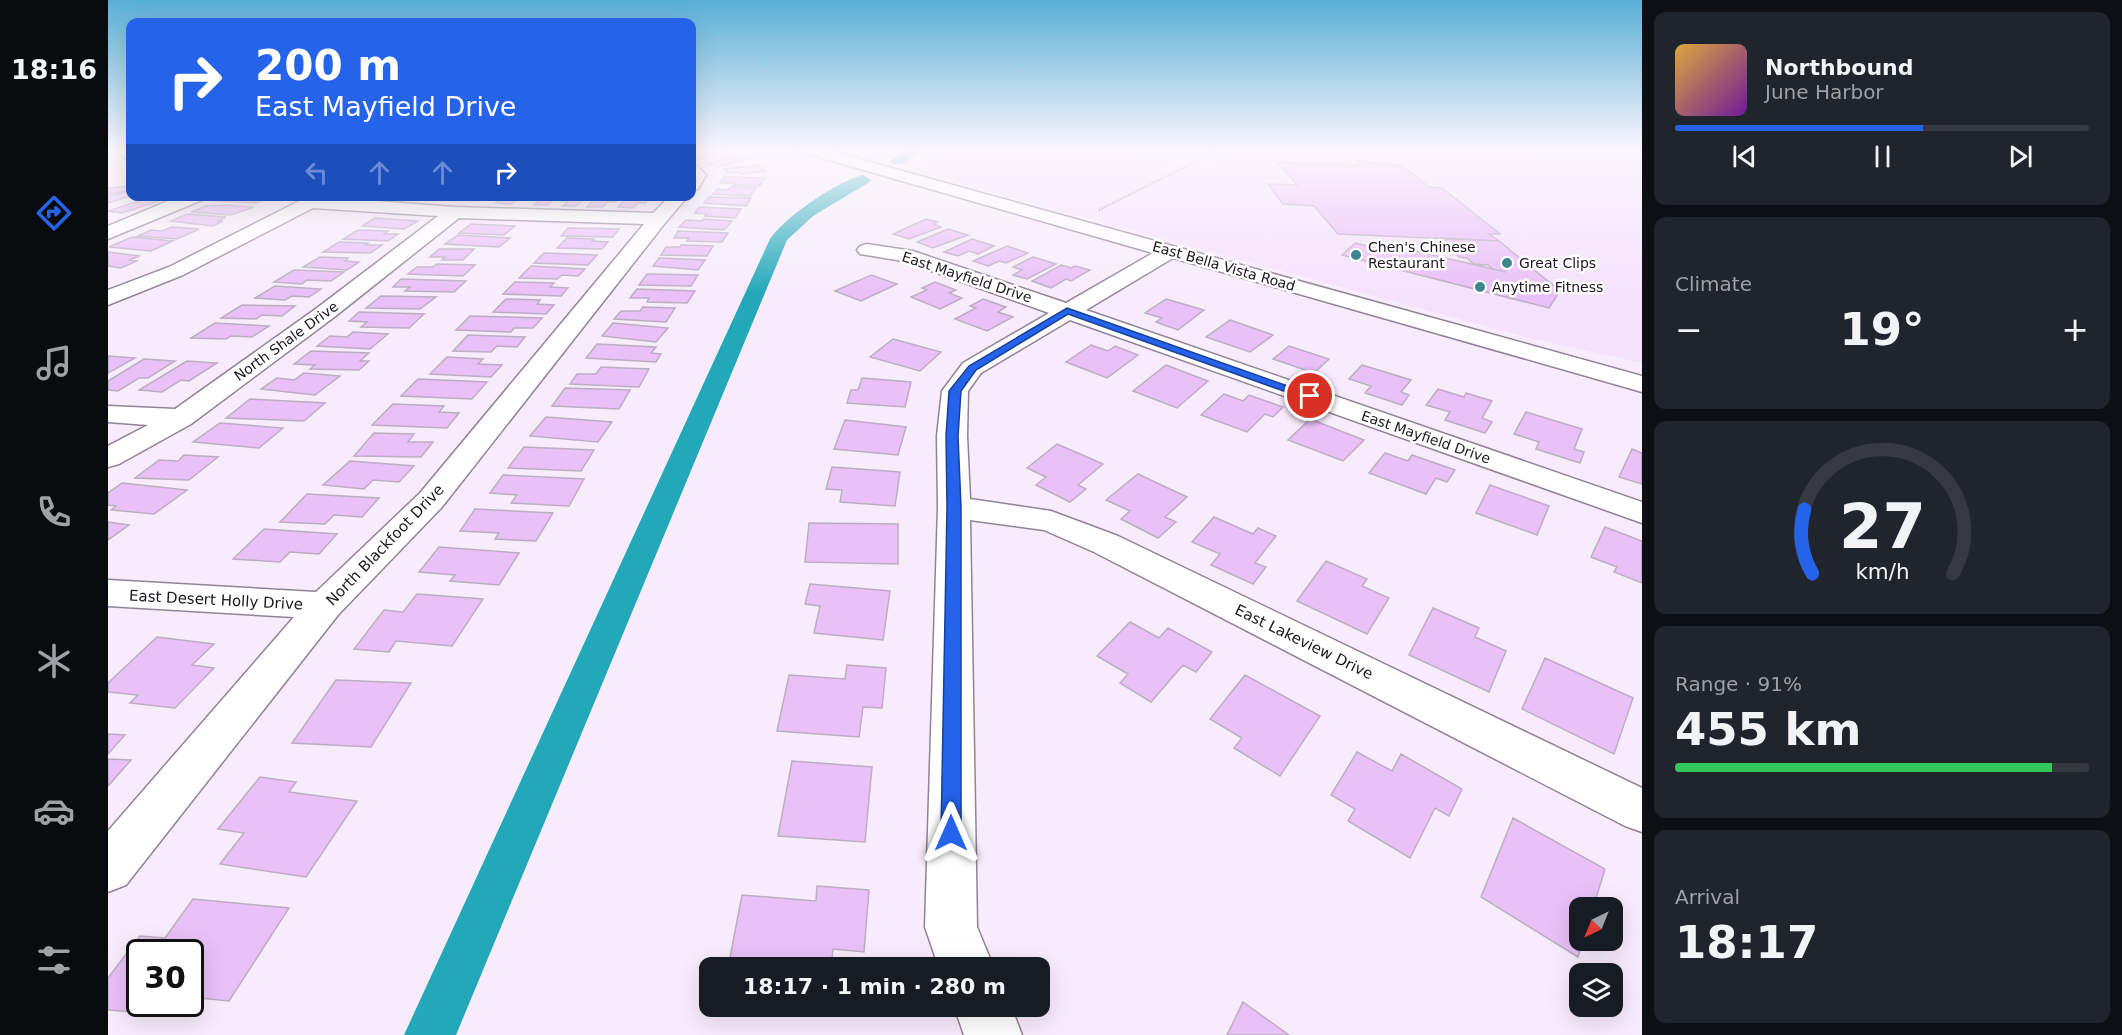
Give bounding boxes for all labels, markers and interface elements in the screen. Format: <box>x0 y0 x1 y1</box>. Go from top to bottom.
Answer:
text: 200 m <box>255 41 401 90</box>
icon: right <box>156 42 234 120</box>
text: 18:16 <box>11 54 97 85</box>
text: Northbound <box>1765 55 1914 80</box>
text: June Harbor <box>1765 80 1884 104</box>
text: East Mayfield Drive <box>255 91 516 122</box>
icon: previous <box>1728 140 1761 173</box>
icon: pause <box>1866 140 1899 173</box>
icon: next <box>2004 140 2037 173</box>
icon: left <box>300 156 333 189</box>
icon: ahead <box>363 156 396 189</box>
icon: ahead <box>426 156 459 189</box>
icon: right <box>489 156 522 189</box>
icon: directions <box>33 192 75 234</box>
street label: East Bella Vista Road <box>1151 238 1297 294</box>
place label: Chen's Chinese Restaurant <box>1368 239 1476 271</box>
street label: East Mayfield Drive <box>900 248 1034 306</box>
marker: Chen's Chinese Restaurant <box>1349 248 1363 262</box>
place label: Great Clips <box>1519 255 1596 271</box>
marker: Great Clips <box>1500 256 1514 270</box>
text: Climate <box>1675 272 1752 296</box>
place label: Anytime Fitness <box>1492 279 1603 295</box>
marker: Anytime Fitness <box>1473 280 1487 294</box>
street label: North Shale Drive <box>231 298 341 384</box>
text: 19° <box>1839 303 1925 356</box>
text: − <box>1675 310 1703 349</box>
text: + <box>2061 310 2089 349</box>
icon: music <box>33 342 75 384</box>
pin <box>1284 370 1335 421</box>
icon: arrive <box>1293 379 1326 412</box>
street label: East Mayfield Drive <box>1359 407 1493 467</box>
street label: North Blackfoot Drive <box>322 481 448 609</box>
icon: phone <box>33 491 75 533</box>
text: 27 <box>1839 491 1925 564</box>
text: km/h <box>1855 560 1909 585</box>
street label: East Desert Holly Drive <box>129 586 303 614</box>
street label: East Lakeview Drive <box>1232 601 1376 683</box>
icon: climate <box>33 640 75 682</box>
text: Range · 91% <box>1675 672 1802 696</box>
text: 455 km <box>1675 703 1861 756</box>
icon: car <box>33 790 75 832</box>
position arrow <box>919 801 983 865</box>
text: Arrival <box>1675 885 1740 909</box>
north arrow <box>1569 897 1623 951</box>
map controls <box>1569 897 1623 1017</box>
text: 18:17 <box>1675 916 1818 969</box>
icon: filters <box>33 939 75 981</box>
speed limit sign: 30 <box>126 939 204 1017</box>
button: layers <box>1569 963 1623 1017</box>
text: 18:17 · 1 min · 280 m <box>743 974 1006 999</box>

